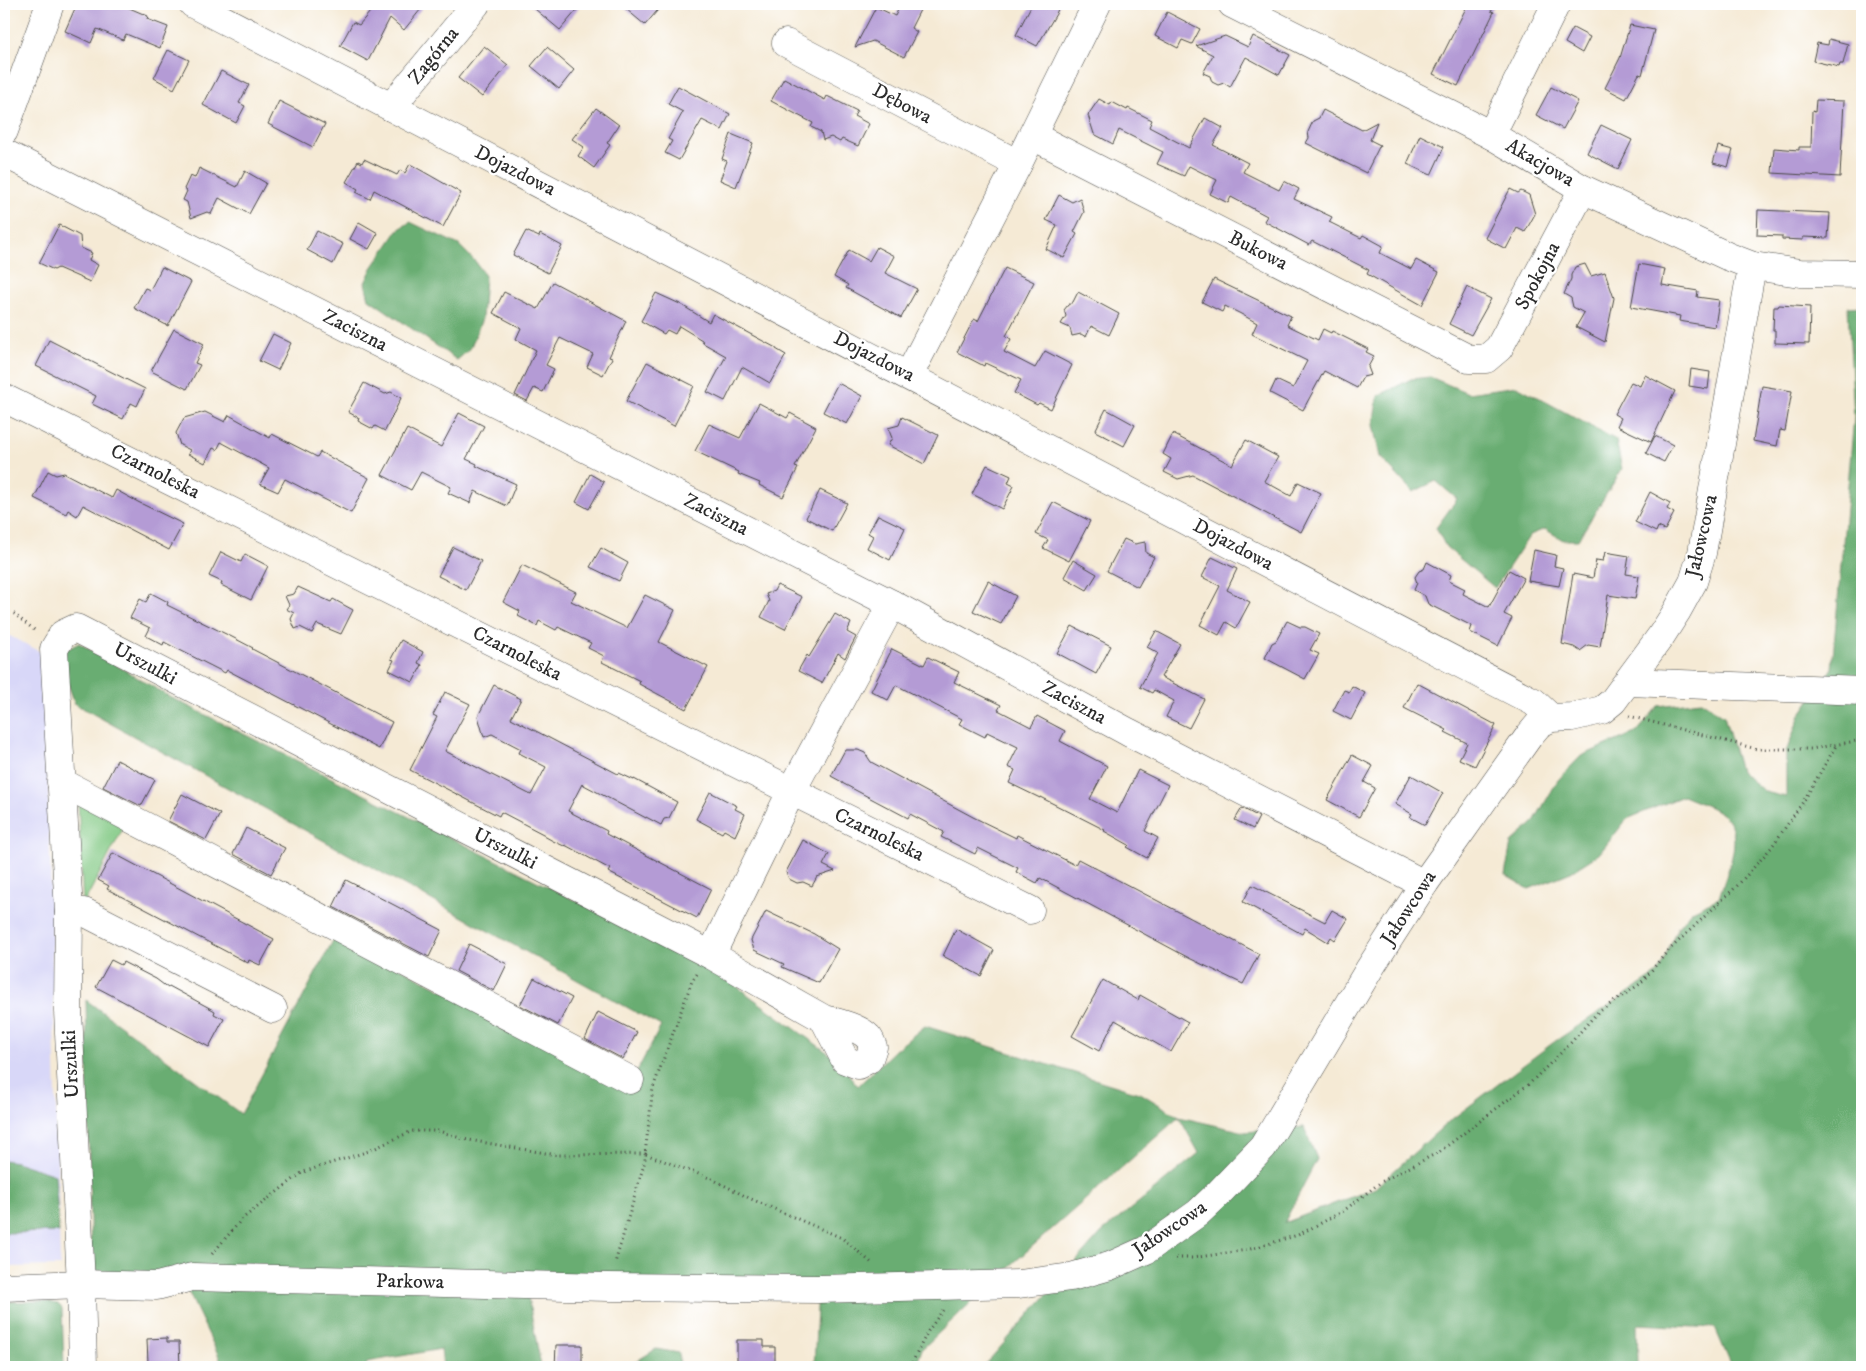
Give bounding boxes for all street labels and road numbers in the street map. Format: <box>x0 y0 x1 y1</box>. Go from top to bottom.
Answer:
street label: Zagórna <box>403 22 465 90</box>
street label: Dębowa <box>868 78 936 130</box>
street label: Akacjowa <box>1501 133 1579 193</box>
street label: Dojazdowa <box>470 140 560 202</box>
street label: Bukowa <box>1224 226 1292 277</box>
street label: Spokojna <box>1510 237 1567 314</box>
street label: Zaciszna <box>318 304 392 358</box>
street label: Dojazdowa <box>829 326 919 388</box>
street label: Czarnoleska <box>106 439 204 505</box>
street label: Zaciszna <box>679 488 753 542</box>
street label: Jałowcowa <box>1680 492 1724 582</box>
street label: Dojazdowa <box>1188 513 1278 577</box>
street label: Czarnoleska <box>468 621 566 687</box>
street label: Urszulki <box>109 637 181 691</box>
street label: Zaciszna <box>1037 676 1111 731</box>
street label: Czarnoleska <box>830 802 929 868</box>
street label: Urszulki <box>469 822 541 876</box>
street label: Jałowcowa <box>1375 866 1443 952</box>
street label: Urszulki <box>57 1029 85 1099</box>
street label: Jałowcowa <box>1127 1195 1212 1264</box>
street label: Parkowa <box>376 1269 445 1295</box>

